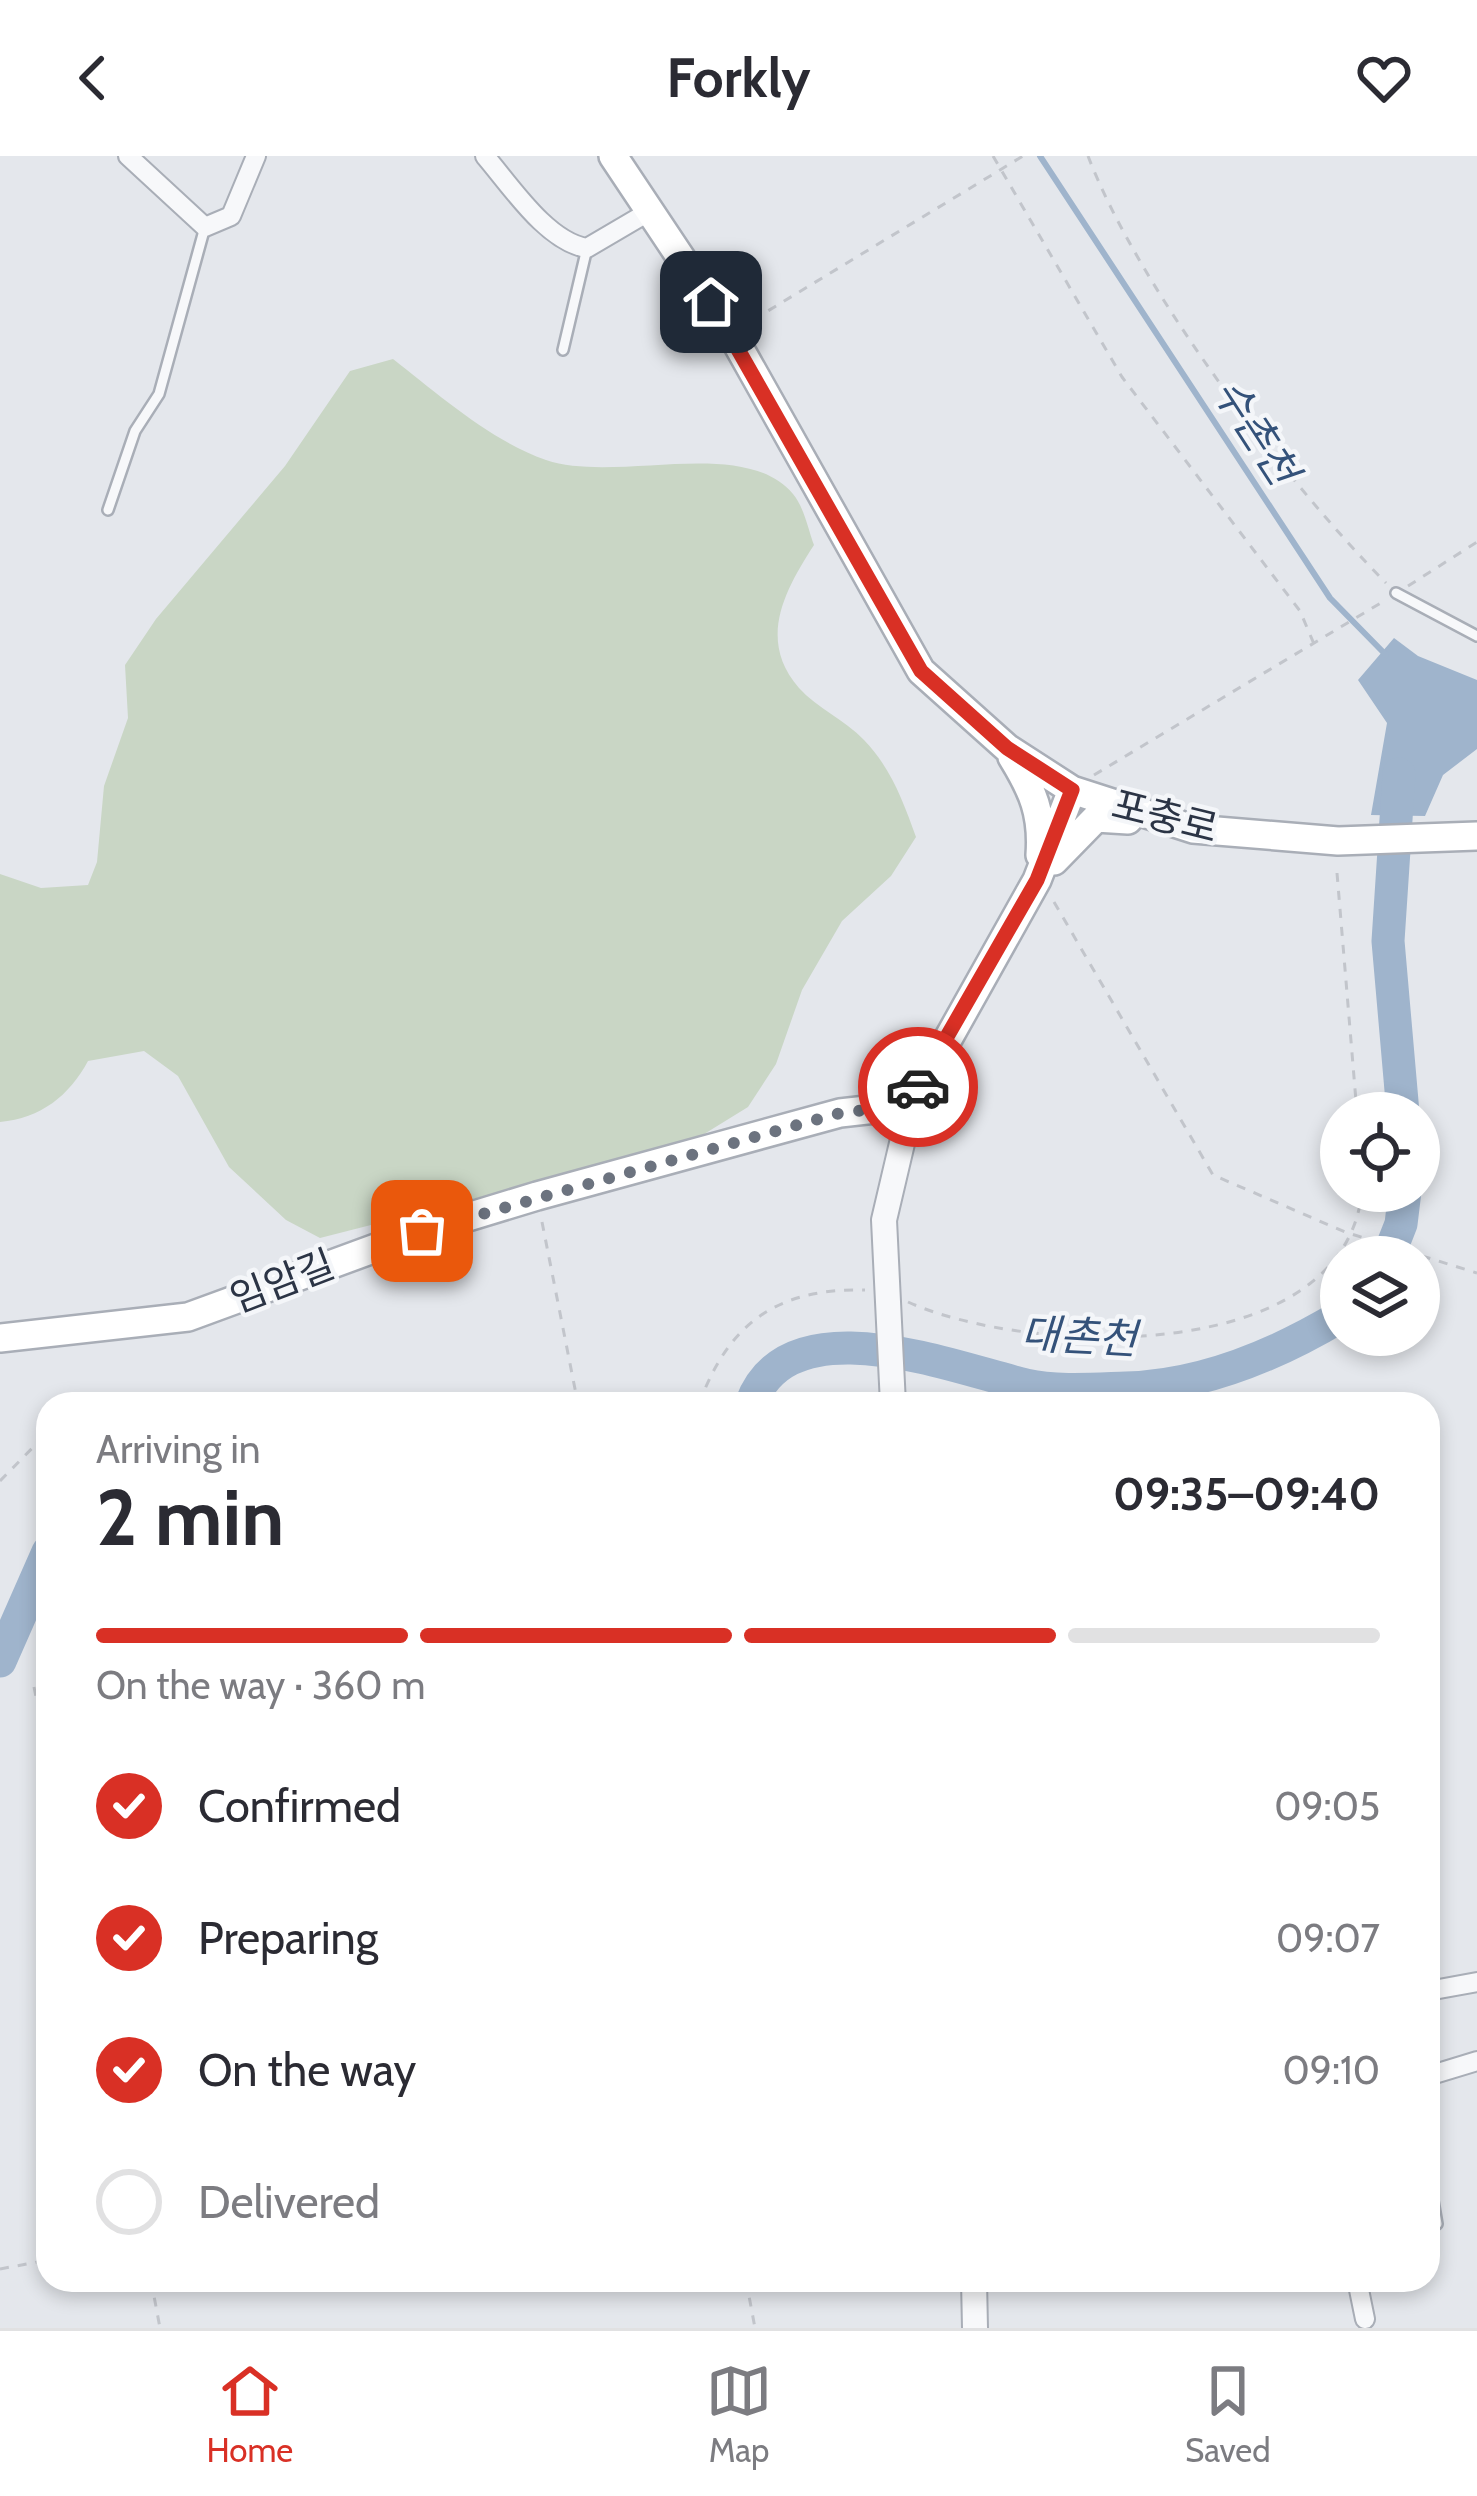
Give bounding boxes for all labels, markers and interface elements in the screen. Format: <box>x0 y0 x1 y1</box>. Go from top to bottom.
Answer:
icon: back <box>60 45 126 111</box>
text: Forkly <box>666 45 811 111</box>
icon: heart <box>1351 45 1417 111</box>
pin <box>660 251 762 353</box>
icon: home <box>678 269 744 335</box>
water label: 수촌천 <box>1203 368 1312 497</box>
street label: 포충로 <box>1107 780 1223 852</box>
courier <box>858 1027 978 1147</box>
icon: car <box>885 1054 951 1120</box>
map controls <box>1320 1092 1440 1356</box>
button: locate <box>1320 1092 1440 1212</box>
pin <box>371 1180 473 1282</box>
icon: bag <box>389 1198 455 1264</box>
button: layers <box>1320 1236 1440 1356</box>
street label: 임암길 <box>223 1239 341 1323</box>
water label: 대촌천 <box>1020 1307 1143 1365</box>
text: Arriving in <box>96 1425 260 1473</box>
text: 09:35–09:40 <box>1113 1467 1380 1521</box>
text: 2 min <box>96 1470 284 1565</box>
text: On the way · 360 m <box>96 1661 425 1709</box>
icon: check <box>96 1773 162 1839</box>
text: Confirmed <box>198 1779 401 1833</box>
text: 09:05 <box>1274 1782 1380 1830</box>
icon: check <box>96 1905 162 1971</box>
text: Preparing <box>198 1911 378 1965</box>
text: 09:07 <box>1276 1914 1380 1962</box>
icon: check <box>96 2037 162 2103</box>
text: On the way <box>198 2043 416 2097</box>
text: 09:10 <box>1283 2046 1380 2094</box>
text: Delivered <box>198 2175 380 2229</box>
tab: Home <box>206 2358 293 2470</box>
tab: Map <box>706 2358 772 2470</box>
tab: Saved <box>1185 2358 1271 2470</box>

